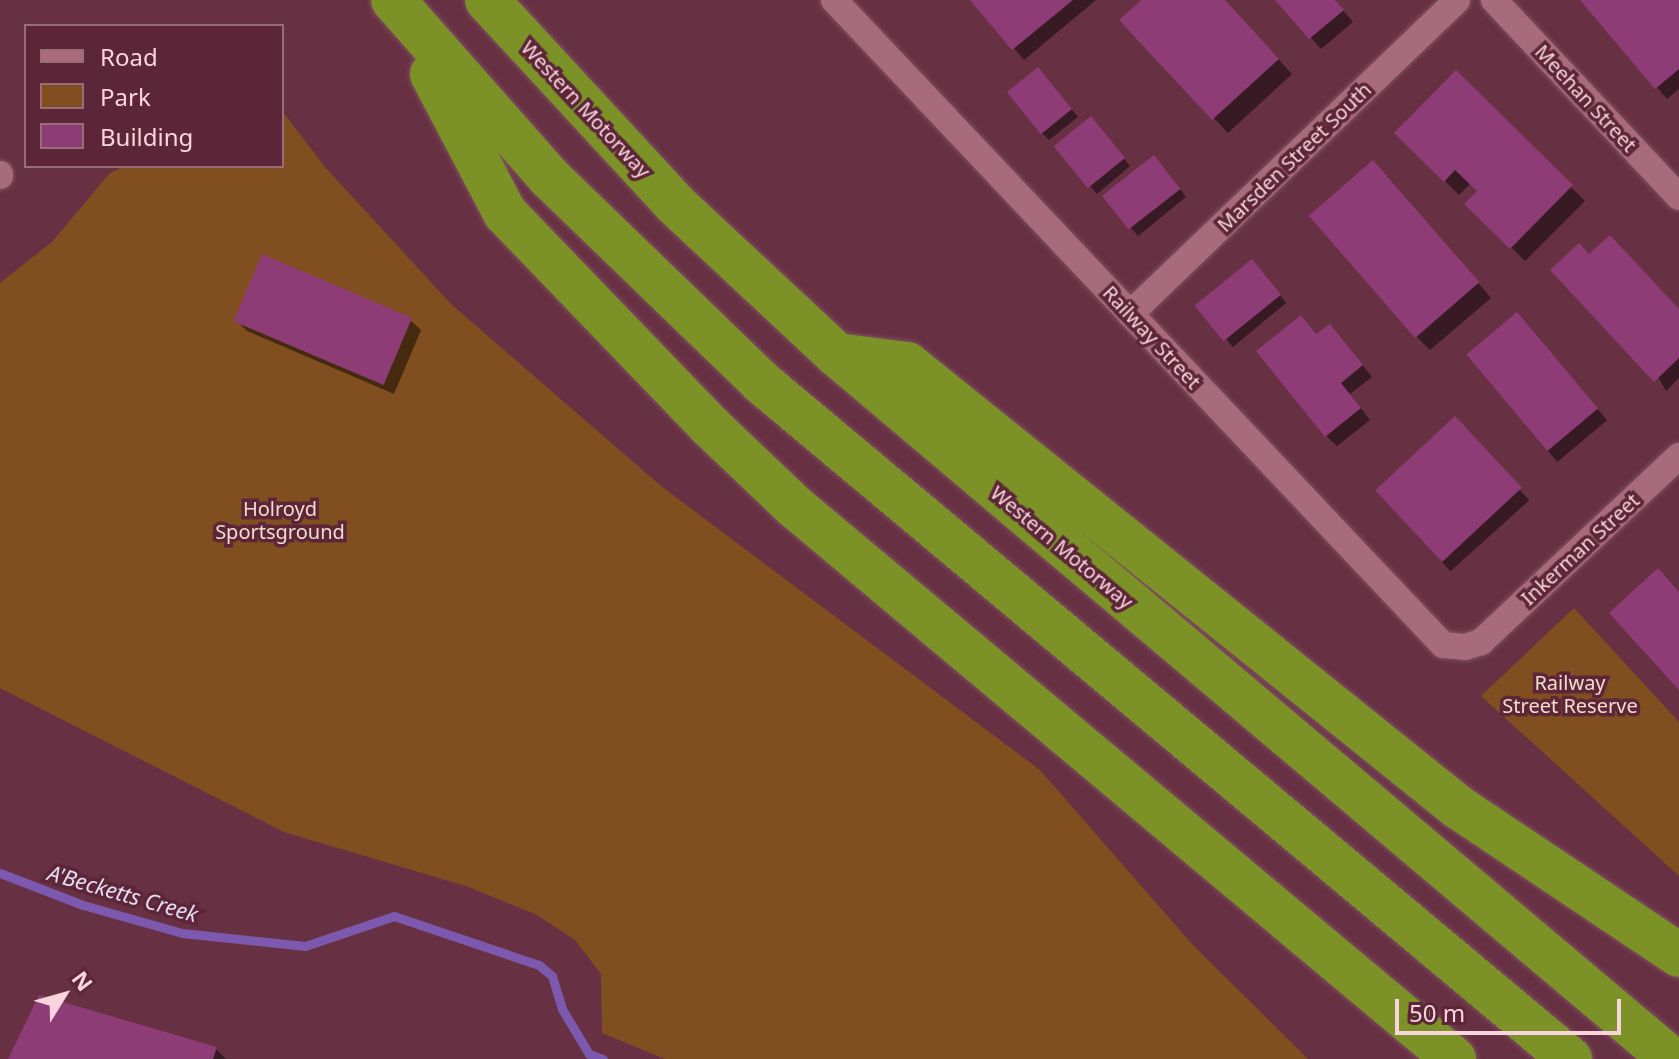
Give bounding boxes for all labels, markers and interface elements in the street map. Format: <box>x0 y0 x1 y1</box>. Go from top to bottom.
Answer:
legend <box>24 24 284 168</box>
street label: Western Motorway <box>516 36 656 182</box>
street label: Meehan Street <box>1530 39 1642 157</box>
text: Road <box>100 40 158 73</box>
street label: Marsden Street South <box>1212 77 1376 237</box>
text: Park <box>100 80 151 113</box>
text: Building <box>100 120 193 153</box>
street label: Railway Street <box>1098 280 1206 394</box>
street label: Western Motorway <box>986 480 1138 614</box>
street label: Inkerman Street <box>1516 488 1644 610</box>
park label: Holroyd Sportsground <box>215 496 345 543</box>
park label: Railway Street Reserve <box>1502 670 1638 717</box>
water label: A'Becketts Creek <box>45 859 201 927</box>
north arrow <box>24 955 104 1035</box>
text: N <box>66 964 101 997</box>
scale bar <box>1399 983 1625 1033</box>
text: 50 m <box>1409 996 1465 1029</box>

